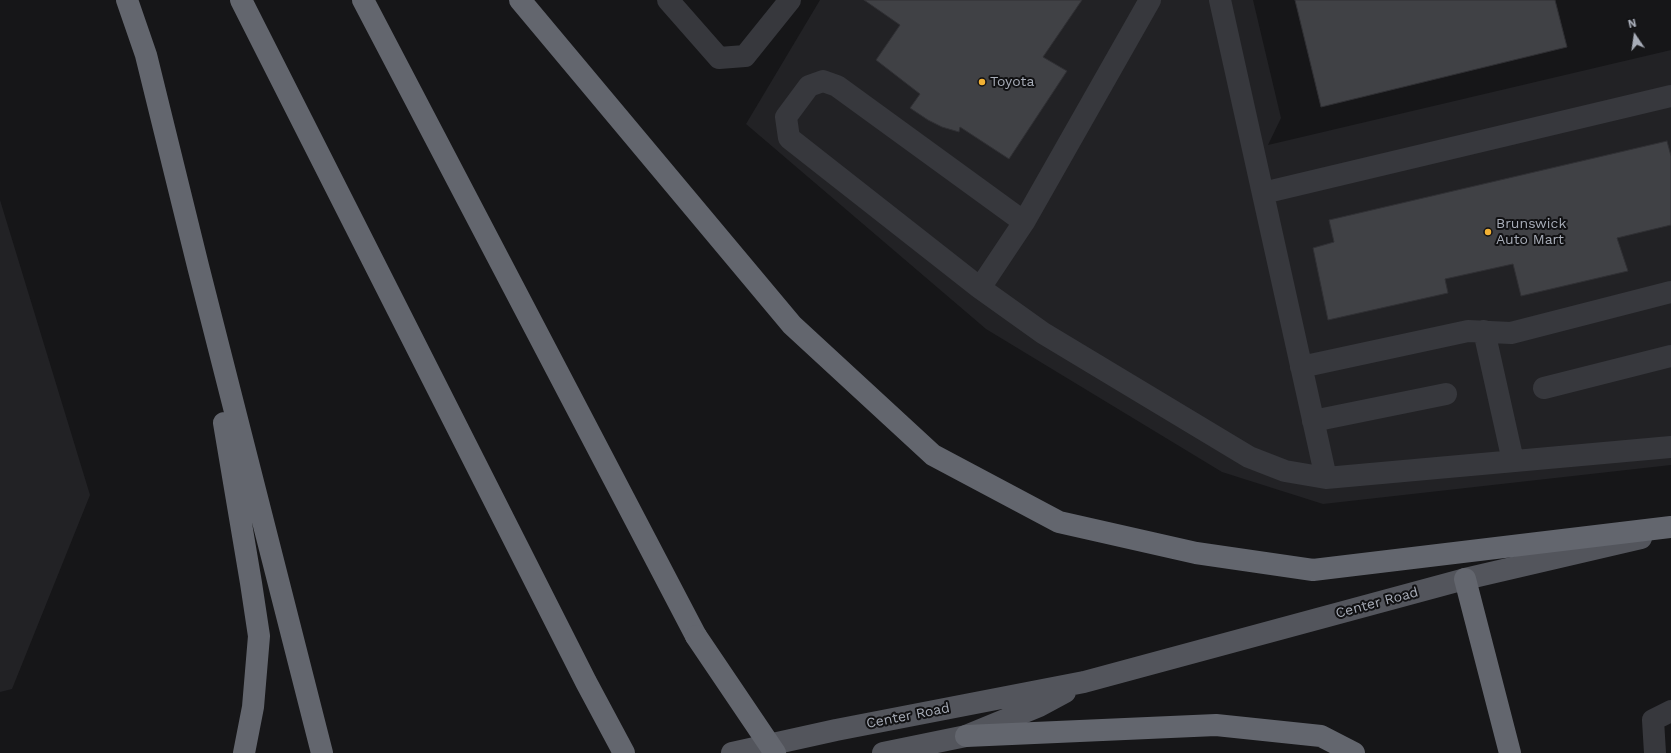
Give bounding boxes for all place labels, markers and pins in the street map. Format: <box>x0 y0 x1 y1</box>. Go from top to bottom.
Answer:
place label: Toyota <box>990 74 1034 90</box>
marker: Toyota <box>977 77 987 87</box>
place label: Brunswick Auto Mart <box>1496 216 1566 248</box>
marker: Brunswick Auto Mart <box>1483 227 1493 237</box>

